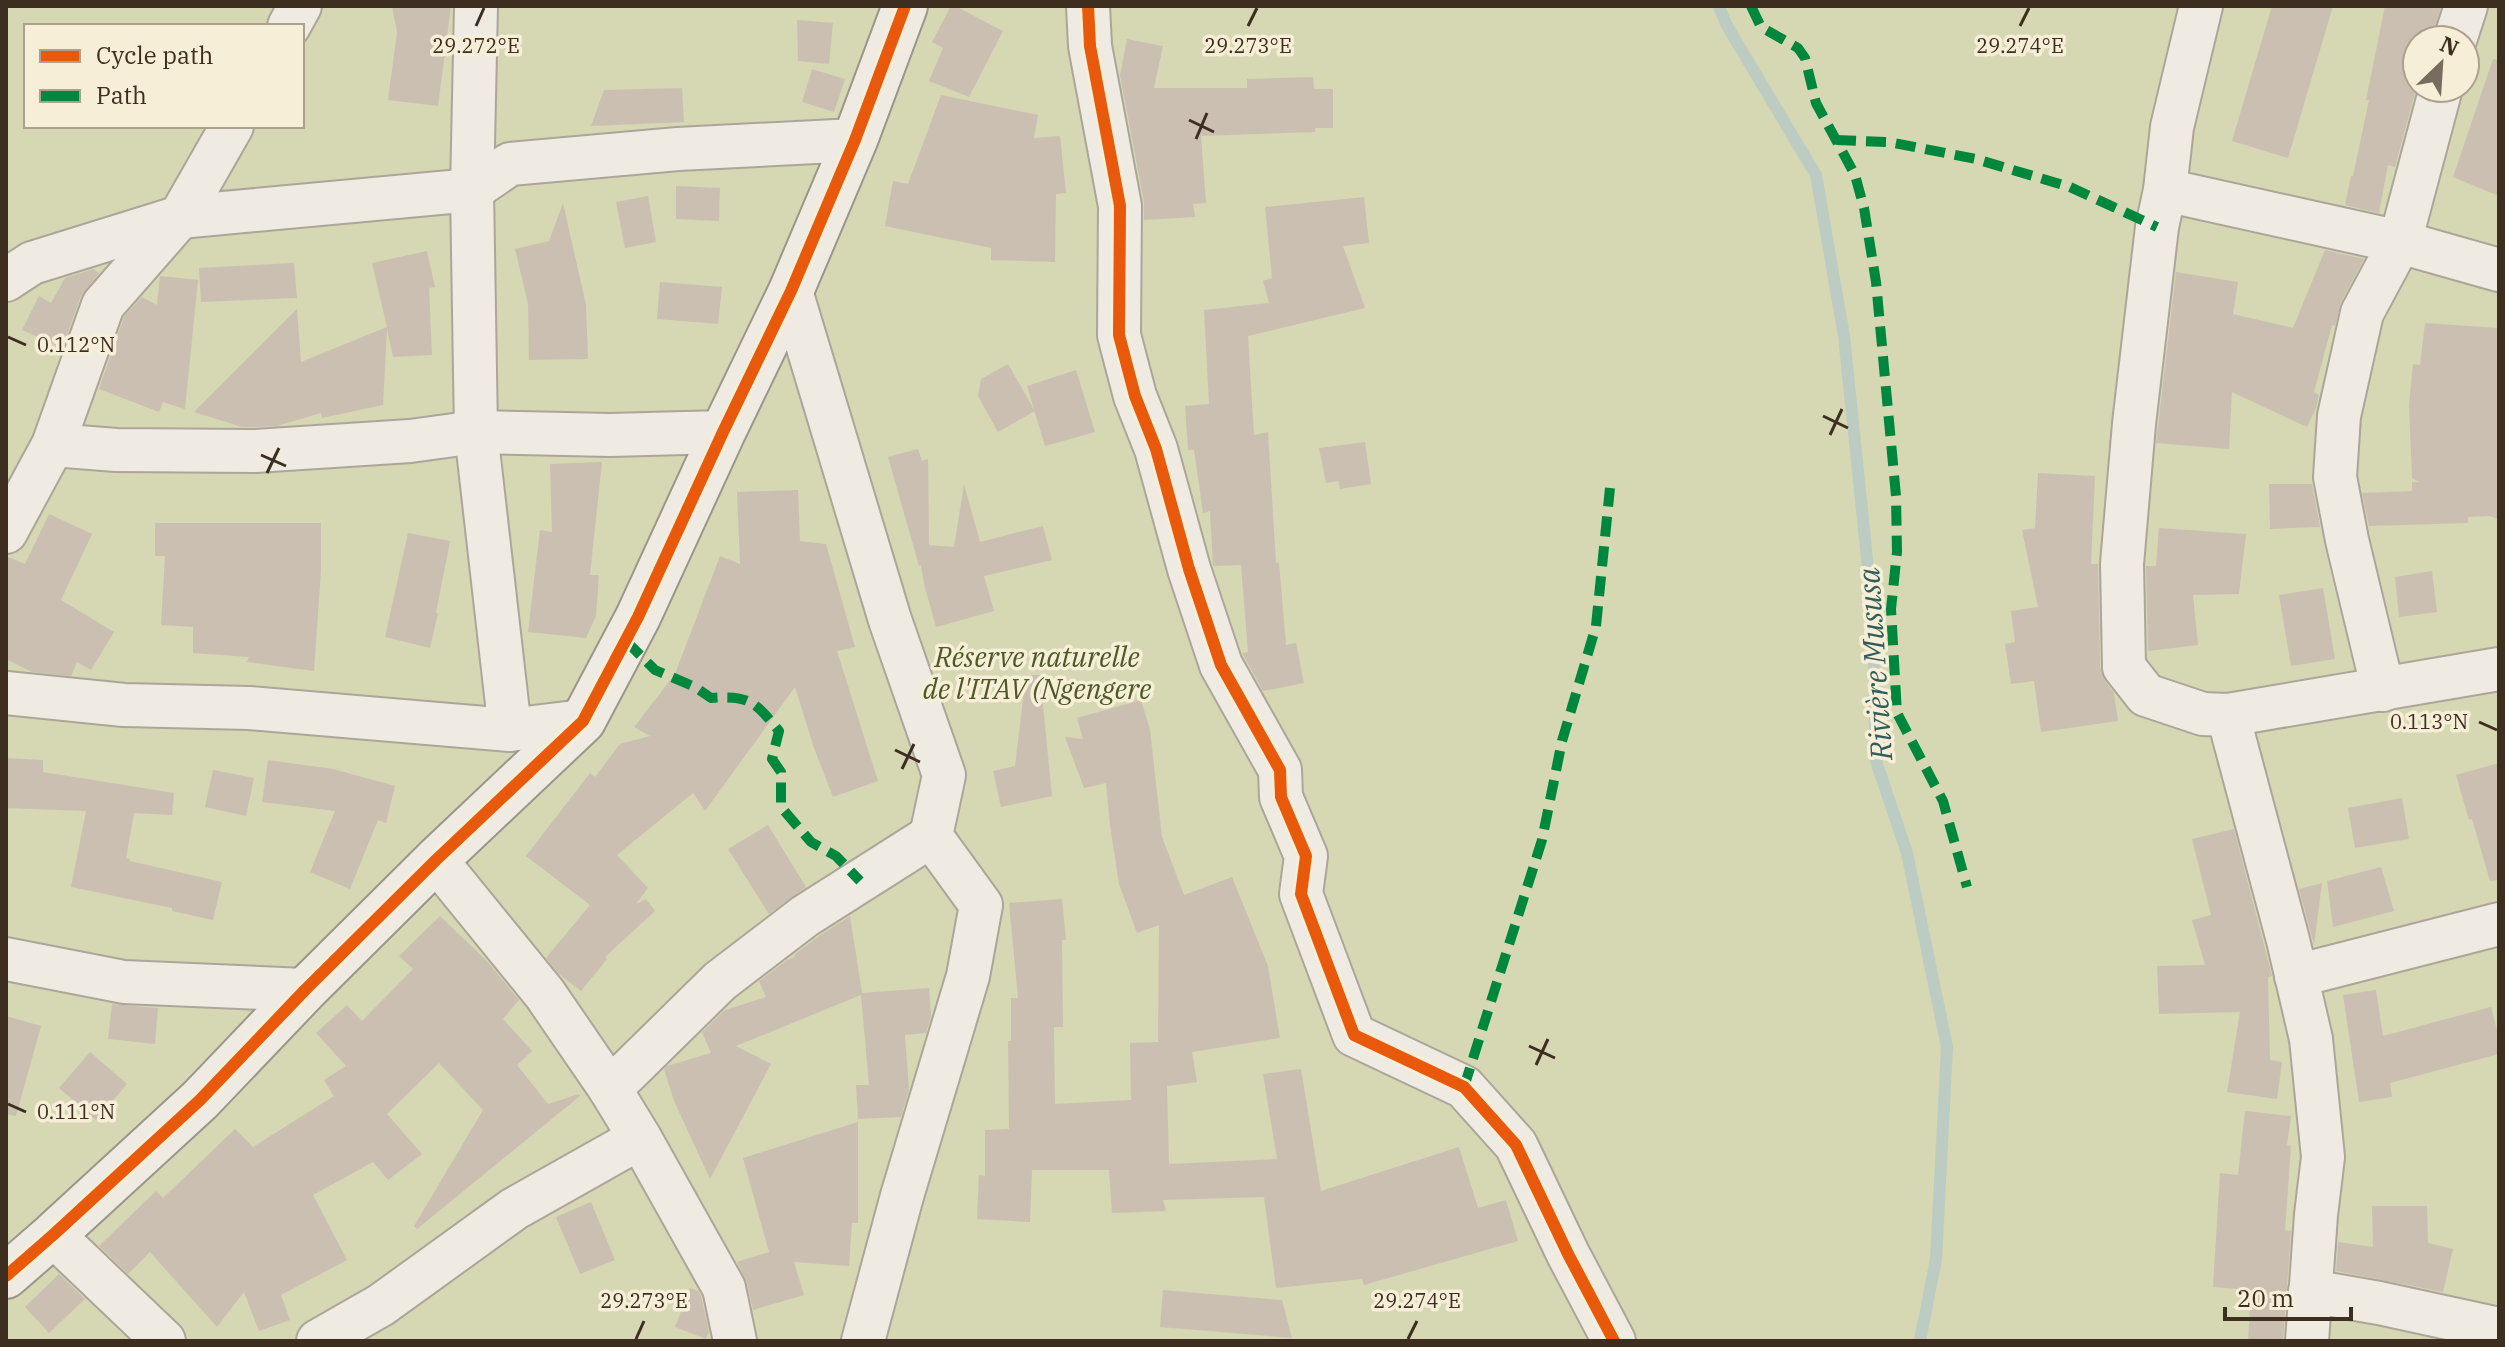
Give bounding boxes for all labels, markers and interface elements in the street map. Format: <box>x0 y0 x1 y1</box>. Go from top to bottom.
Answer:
legend <box>24 24 304 128</box>
north arrow <box>2401 24 2481 104</box>
text: N <box>2436 29 2464 62</box>
text: 29.272°E <box>432 32 520 59</box>
text: 29.273°E <box>1204 32 1292 59</box>
text: 29.274°E <box>1976 32 2064 59</box>
text: Cycle path <box>96 39 213 71</box>
text: Path <box>96 79 147 111</box>
text: 0.112°N <box>37 331 115 358</box>
water label: Rivière Mususa <box>1848 566 1900 763</box>
park label: Réserve naturelle de l'ITAV (Ngengere <box>923 638 1152 707</box>
text: 0.113°N <box>2390 708 2468 735</box>
text: 0.111°N <box>37 1098 115 1125</box>
scale bar <box>2225 1271 2351 1321</box>
text: 20 m <box>2237 1282 2294 1314</box>
text: 29.273°E <box>600 1287 688 1314</box>
text: 29.274°E <box>1373 1287 1461 1314</box>

